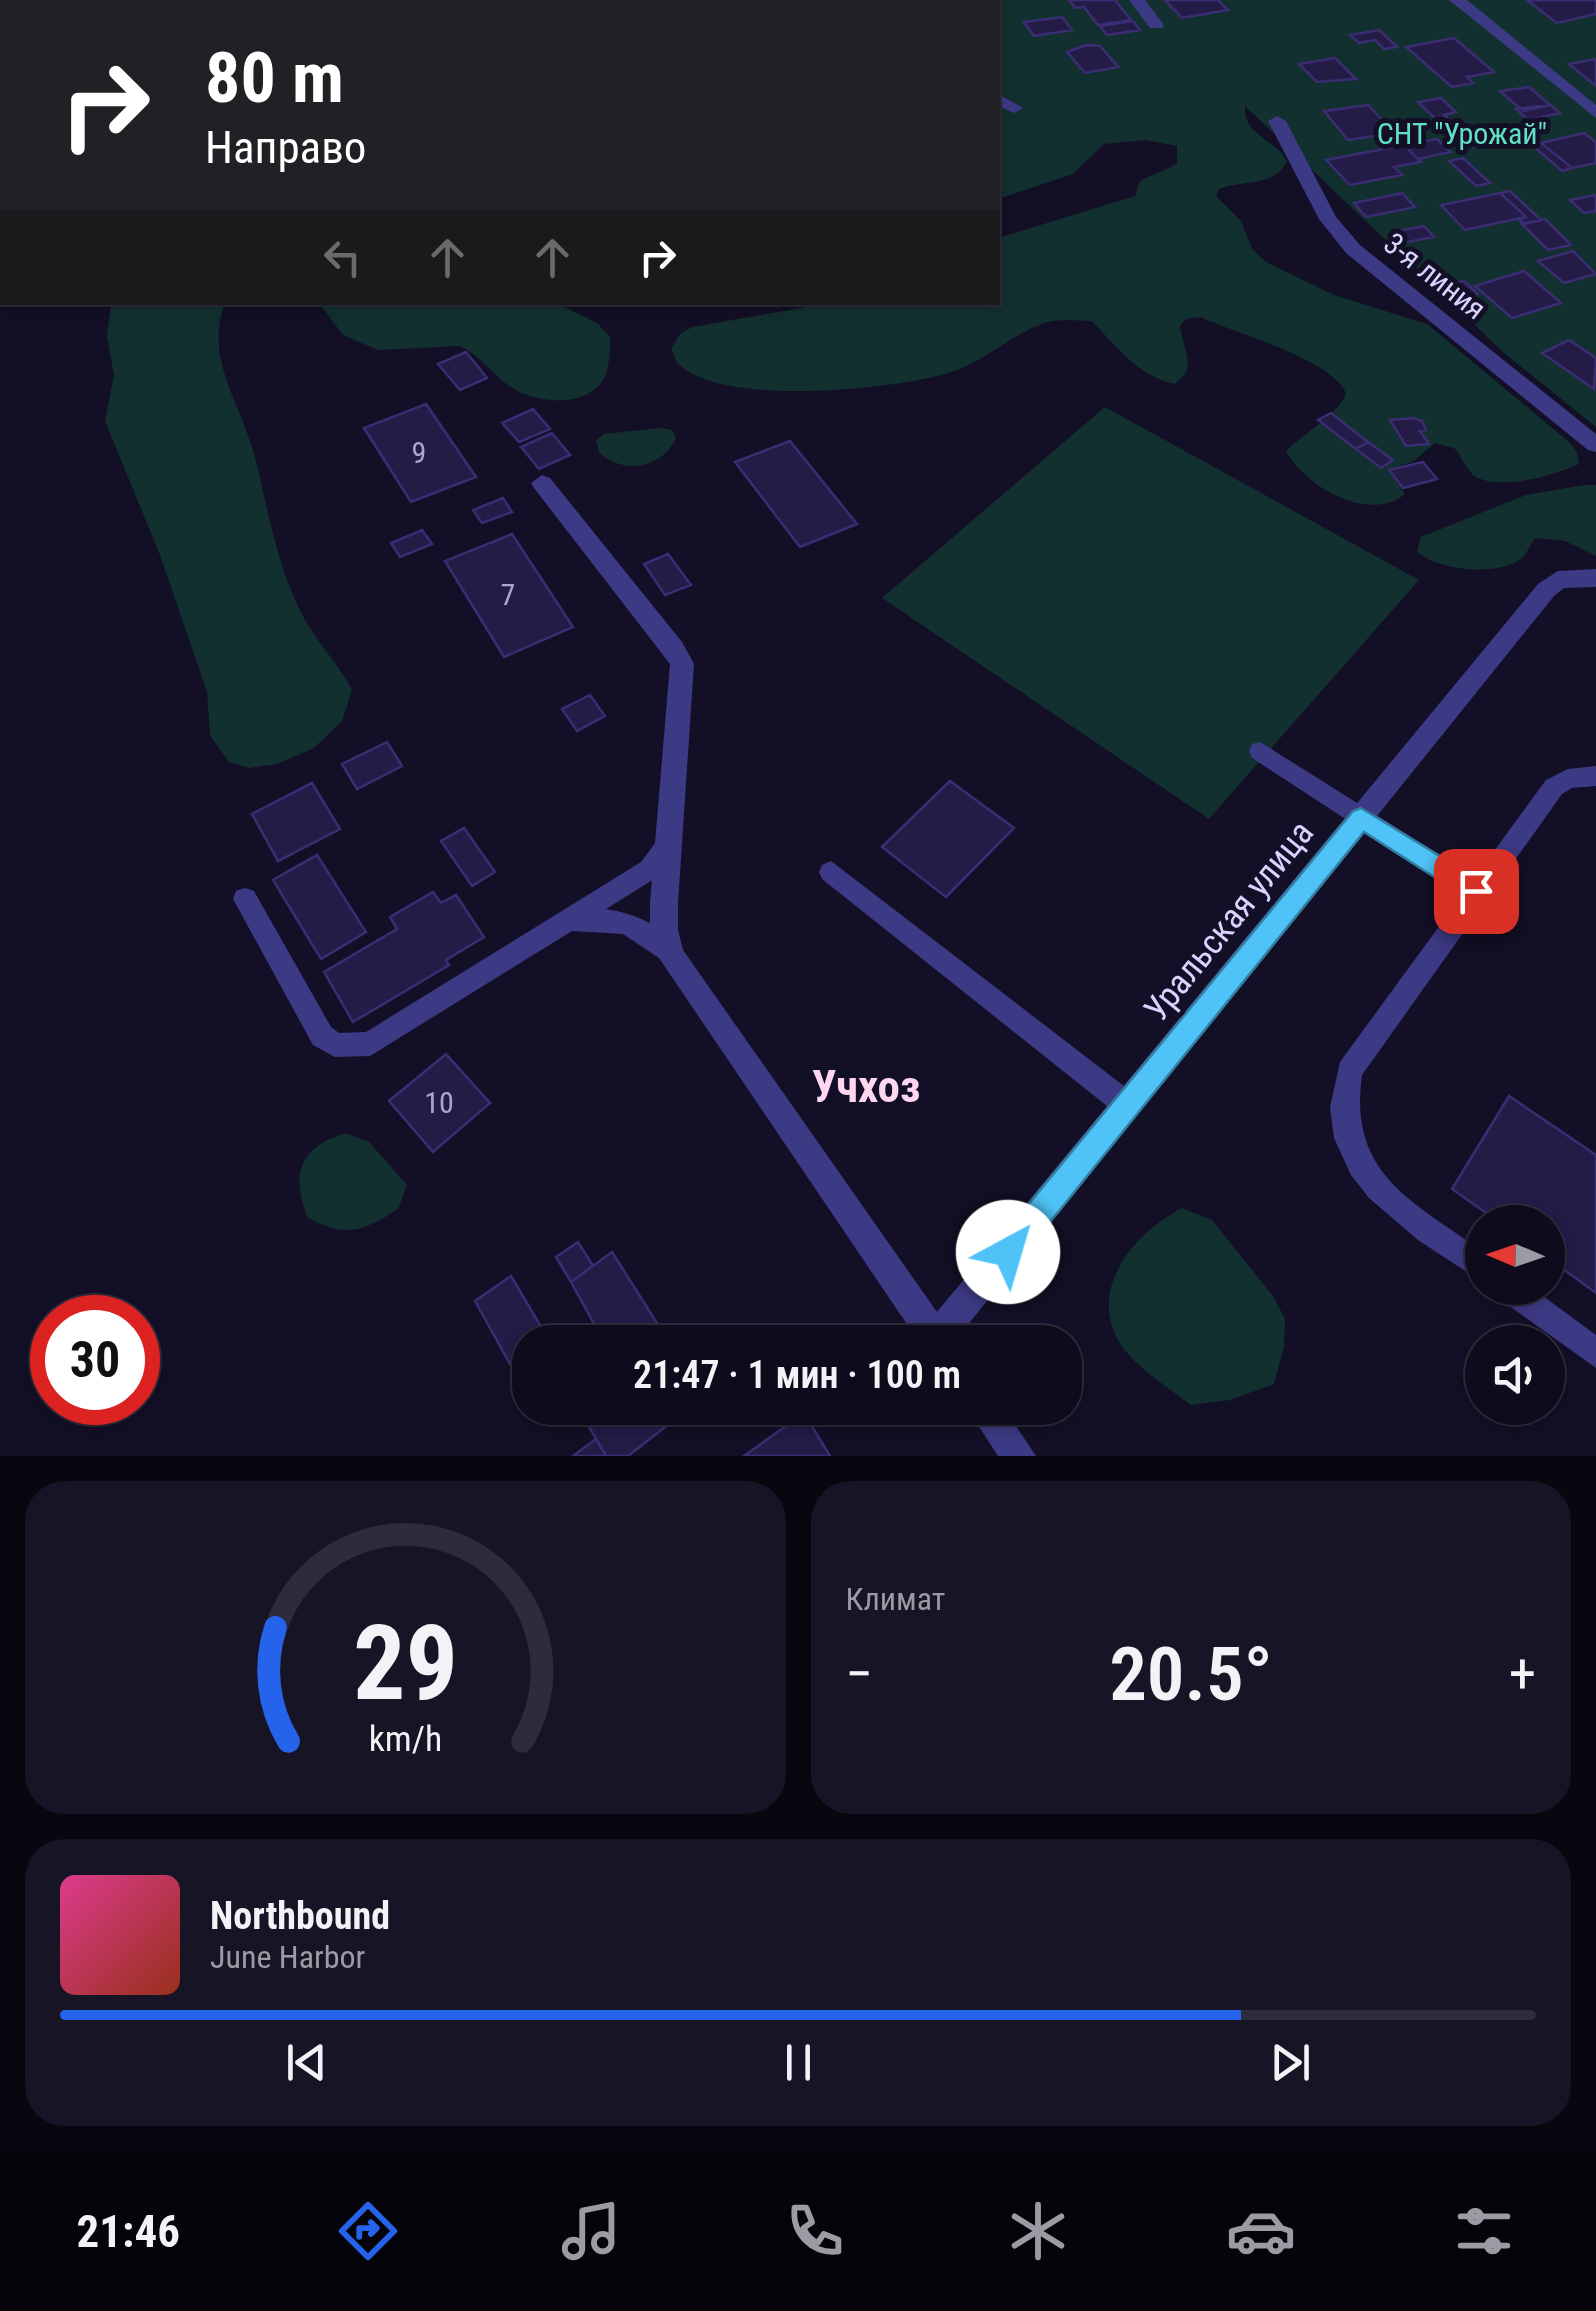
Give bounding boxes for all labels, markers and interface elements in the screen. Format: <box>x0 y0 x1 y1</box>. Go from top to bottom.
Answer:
text: 80 m <box>205 37 344 119</box>
icon: right <box>40 40 170 170</box>
park label: СНТ "Урожай" <box>1377 116 1547 151</box>
text: Направо <box>205 121 366 174</box>
street label: 3-я линия <box>1377 226 1493 326</box>
icon: left <box>315 230 370 285</box>
icon: ahead <box>420 230 475 285</box>
icon: ahead <box>525 230 580 285</box>
icon: right <box>630 230 685 285</box>
house number: 9 <box>412 435 426 470</box>
house number: 7 <box>501 577 515 612</box>
street label: Уральская улица <box>1136 813 1322 1029</box>
pin <box>1434 849 1519 934</box>
icon: arrive <box>1449 864 1504 919</box>
district label: Учхоз <box>812 1060 920 1113</box>
house number: 10 <box>424 1085 454 1120</box>
position arrow <box>956 1200 1060 1304</box>
north arrow <box>1465 1205 1565 1305</box>
map controls <box>1465 1205 1565 1425</box>
speed limit sign: 30 <box>30 1295 160 1425</box>
button: sound <box>1465 1325 1565 1425</box>
text: 21:47 · 1 мин · 100 m <box>633 1353 961 1397</box>
text: Климат <box>846 1580 945 1618</box>
text: 29 <box>353 1603 458 1724</box>
text: 20.5° <box>1109 1630 1273 1718</box>
text: − <box>846 1642 873 1706</box>
text: + <box>1509 1642 1536 1706</box>
text: km/h <box>368 1718 442 1760</box>
text: Northbound <box>210 1894 390 1938</box>
text: June Harbor <box>210 1938 365 1976</box>
icon: previous <box>279 2035 334 2090</box>
icon: pause <box>771 2035 826 2090</box>
icon: next <box>1263 2035 1318 2090</box>
icon: directions <box>333 2196 403 2266</box>
icon: music <box>556 2196 626 2266</box>
icon: phone <box>780 2196 850 2266</box>
icon: climate <box>1003 2196 1073 2266</box>
icon: car <box>1226 2196 1296 2266</box>
icon: filters <box>1449 2196 1519 2266</box>
text: 21:46 <box>77 2205 180 2258</box>

